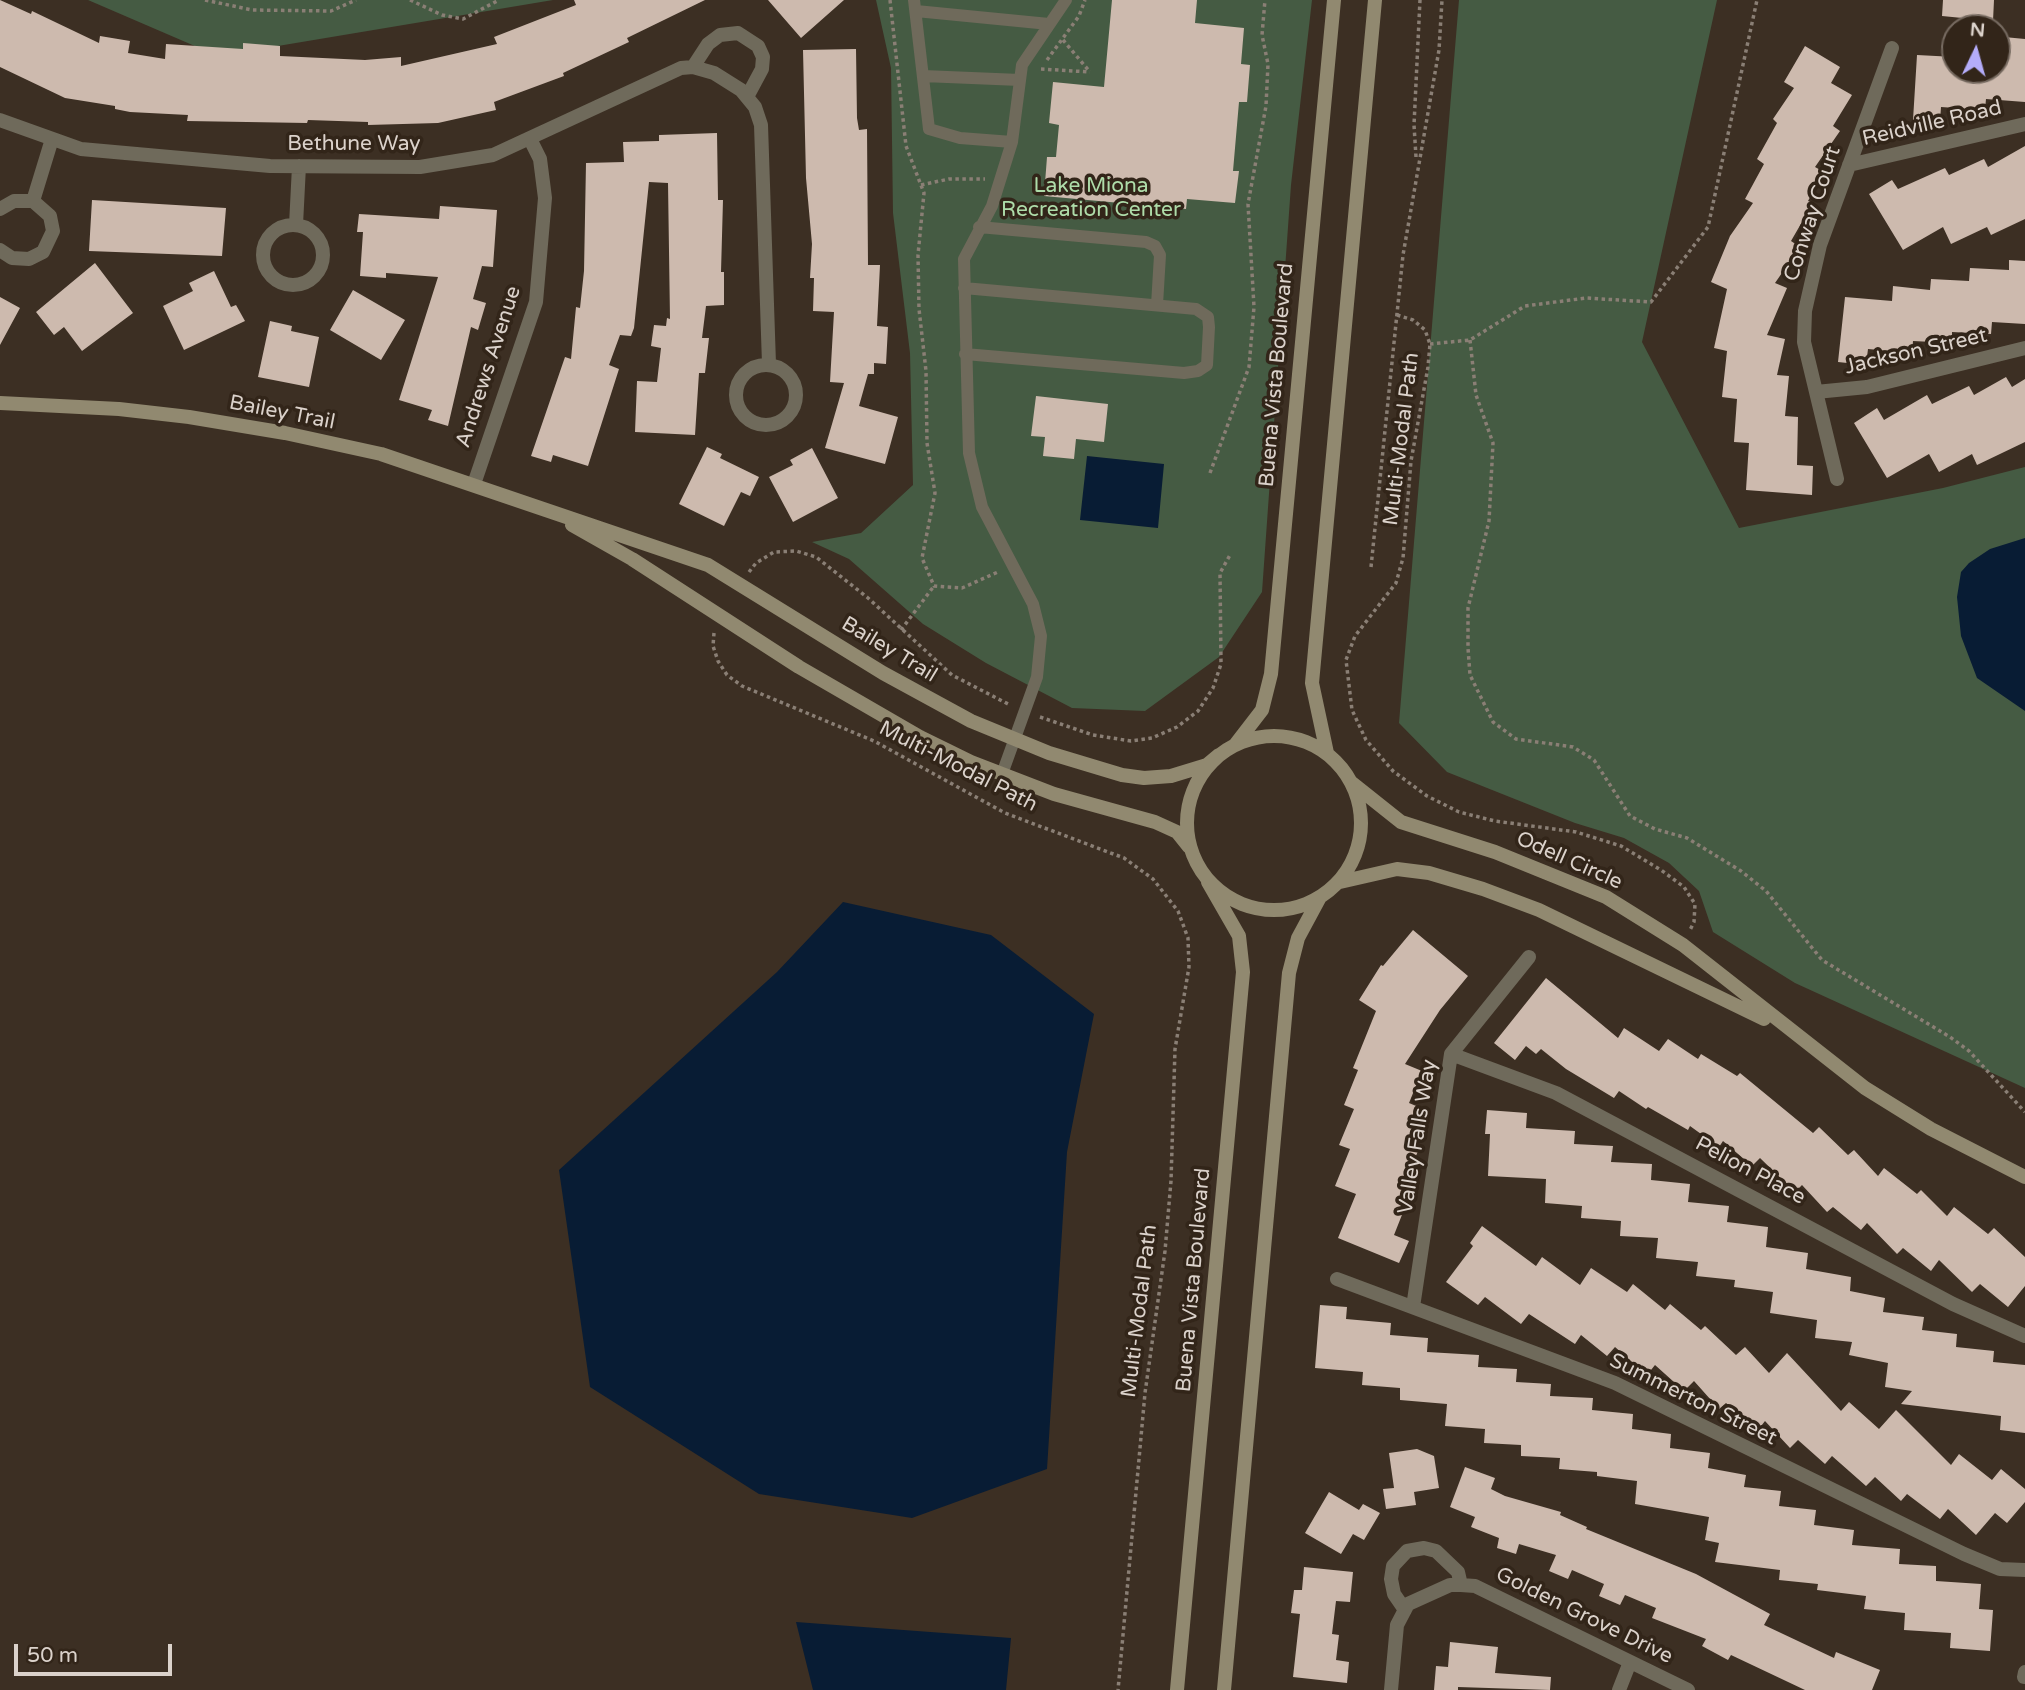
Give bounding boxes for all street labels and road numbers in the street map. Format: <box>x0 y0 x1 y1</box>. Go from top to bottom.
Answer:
street label: Reidville Road <box>1860 96 2004 152</box>
street label: Bethune Way <box>287 131 421 157</box>
street label: Conway Court <box>1779 143 1847 285</box>
street label: Buena Vista Boulevard <box>1255 262 1299 488</box>
street label: Andrews Avenue <box>451 283 527 451</box>
street label: Jackson Street <box>1842 323 1990 381</box>
street label: Multi-Modal Path <box>1379 351 1425 527</box>
street label: Bailey Trail <box>227 390 337 436</box>
street label: Bailey Trail <box>837 612 941 688</box>
street label: Multi-Modal Path <box>875 716 1041 818</box>
street label: Odell Circle <box>1512 826 1626 896</box>
street label: Valley Falls Way <box>1393 1058 1443 1216</box>
street label: Pelion Place <box>1691 1131 1809 1211</box>
street label: Buena Vista Boulevard <box>1172 1167 1216 1393</box>
street label: Multi-Modal Path <box>1117 1223 1163 1399</box>
street label: Summerton Street <box>1605 1349 1781 1451</box>
street label: Golden Grove Drive <box>1491 1562 1677 1670</box>

